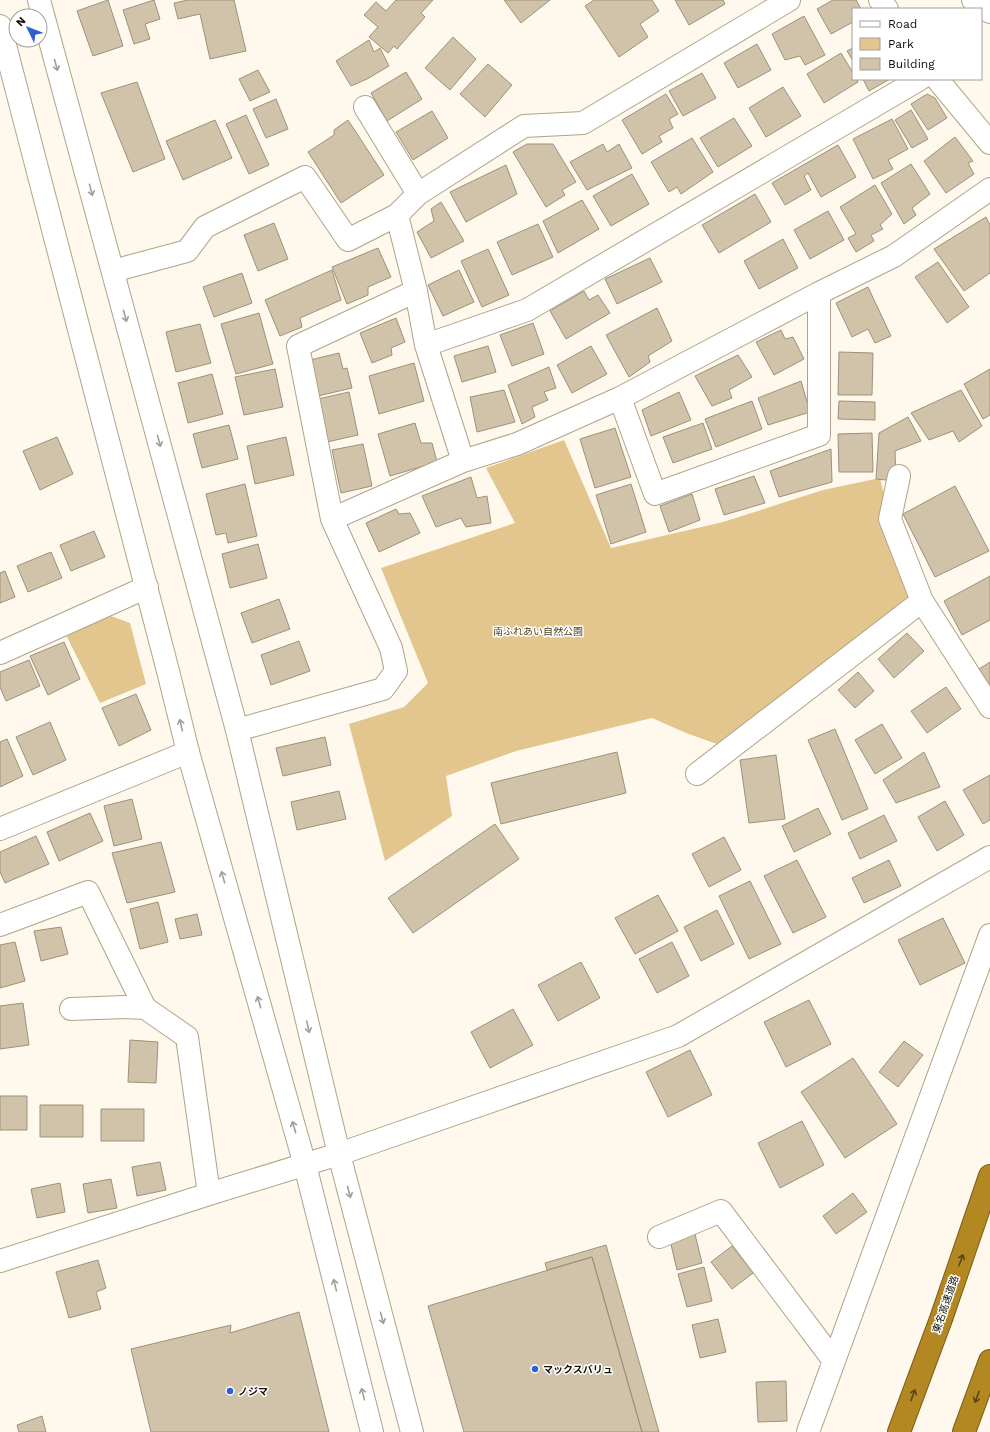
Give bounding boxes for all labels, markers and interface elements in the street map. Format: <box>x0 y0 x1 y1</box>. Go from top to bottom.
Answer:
north arrow <box>8 8 48 48</box>
legend <box>852 8 982 80</box>
text: N <box>14 14 29 29</box>
text: Road <box>888 17 917 31</box>
text: Park <box>888 37 914 51</box>
text: Building <box>888 57 935 71</box>
one-way arrow <box>53 58 61 71</box>
one-way arrow <box>87 183 95 196</box>
one-way arrow <box>122 309 129 322</box>
one-way arrow <box>156 434 163 447</box>
park label: 南ふれあい自然公園 <box>493 626 583 637</box>
one-way arrow <box>177 719 185 732</box>
one-way arrow <box>219 871 226 884</box>
one-way arrow <box>255 996 262 1009</box>
one-way arrow <box>305 1021 313 1034</box>
one-way arrow <box>290 1121 297 1134</box>
one-way arrow <box>345 1185 353 1198</box>
one-way arrow <box>958 1253 965 1266</box>
street label: 東名高速道路 <box>931 1274 960 1334</box>
one-way arrow <box>331 1279 339 1292</box>
one-way arrow <box>379 1311 386 1324</box>
marker: マックスバリュ <box>530 1364 540 1374</box>
place label: マックスバリュ <box>543 1364 613 1375</box>
marker: ノジマ <box>225 1386 235 1396</box>
place label: ノジマ <box>238 1386 268 1397</box>
one-way arrow <box>359 1388 366 1401</box>
one-way arrow <box>909 1390 917 1402</box>
one-way arrow <box>972 1390 980 1402</box>

